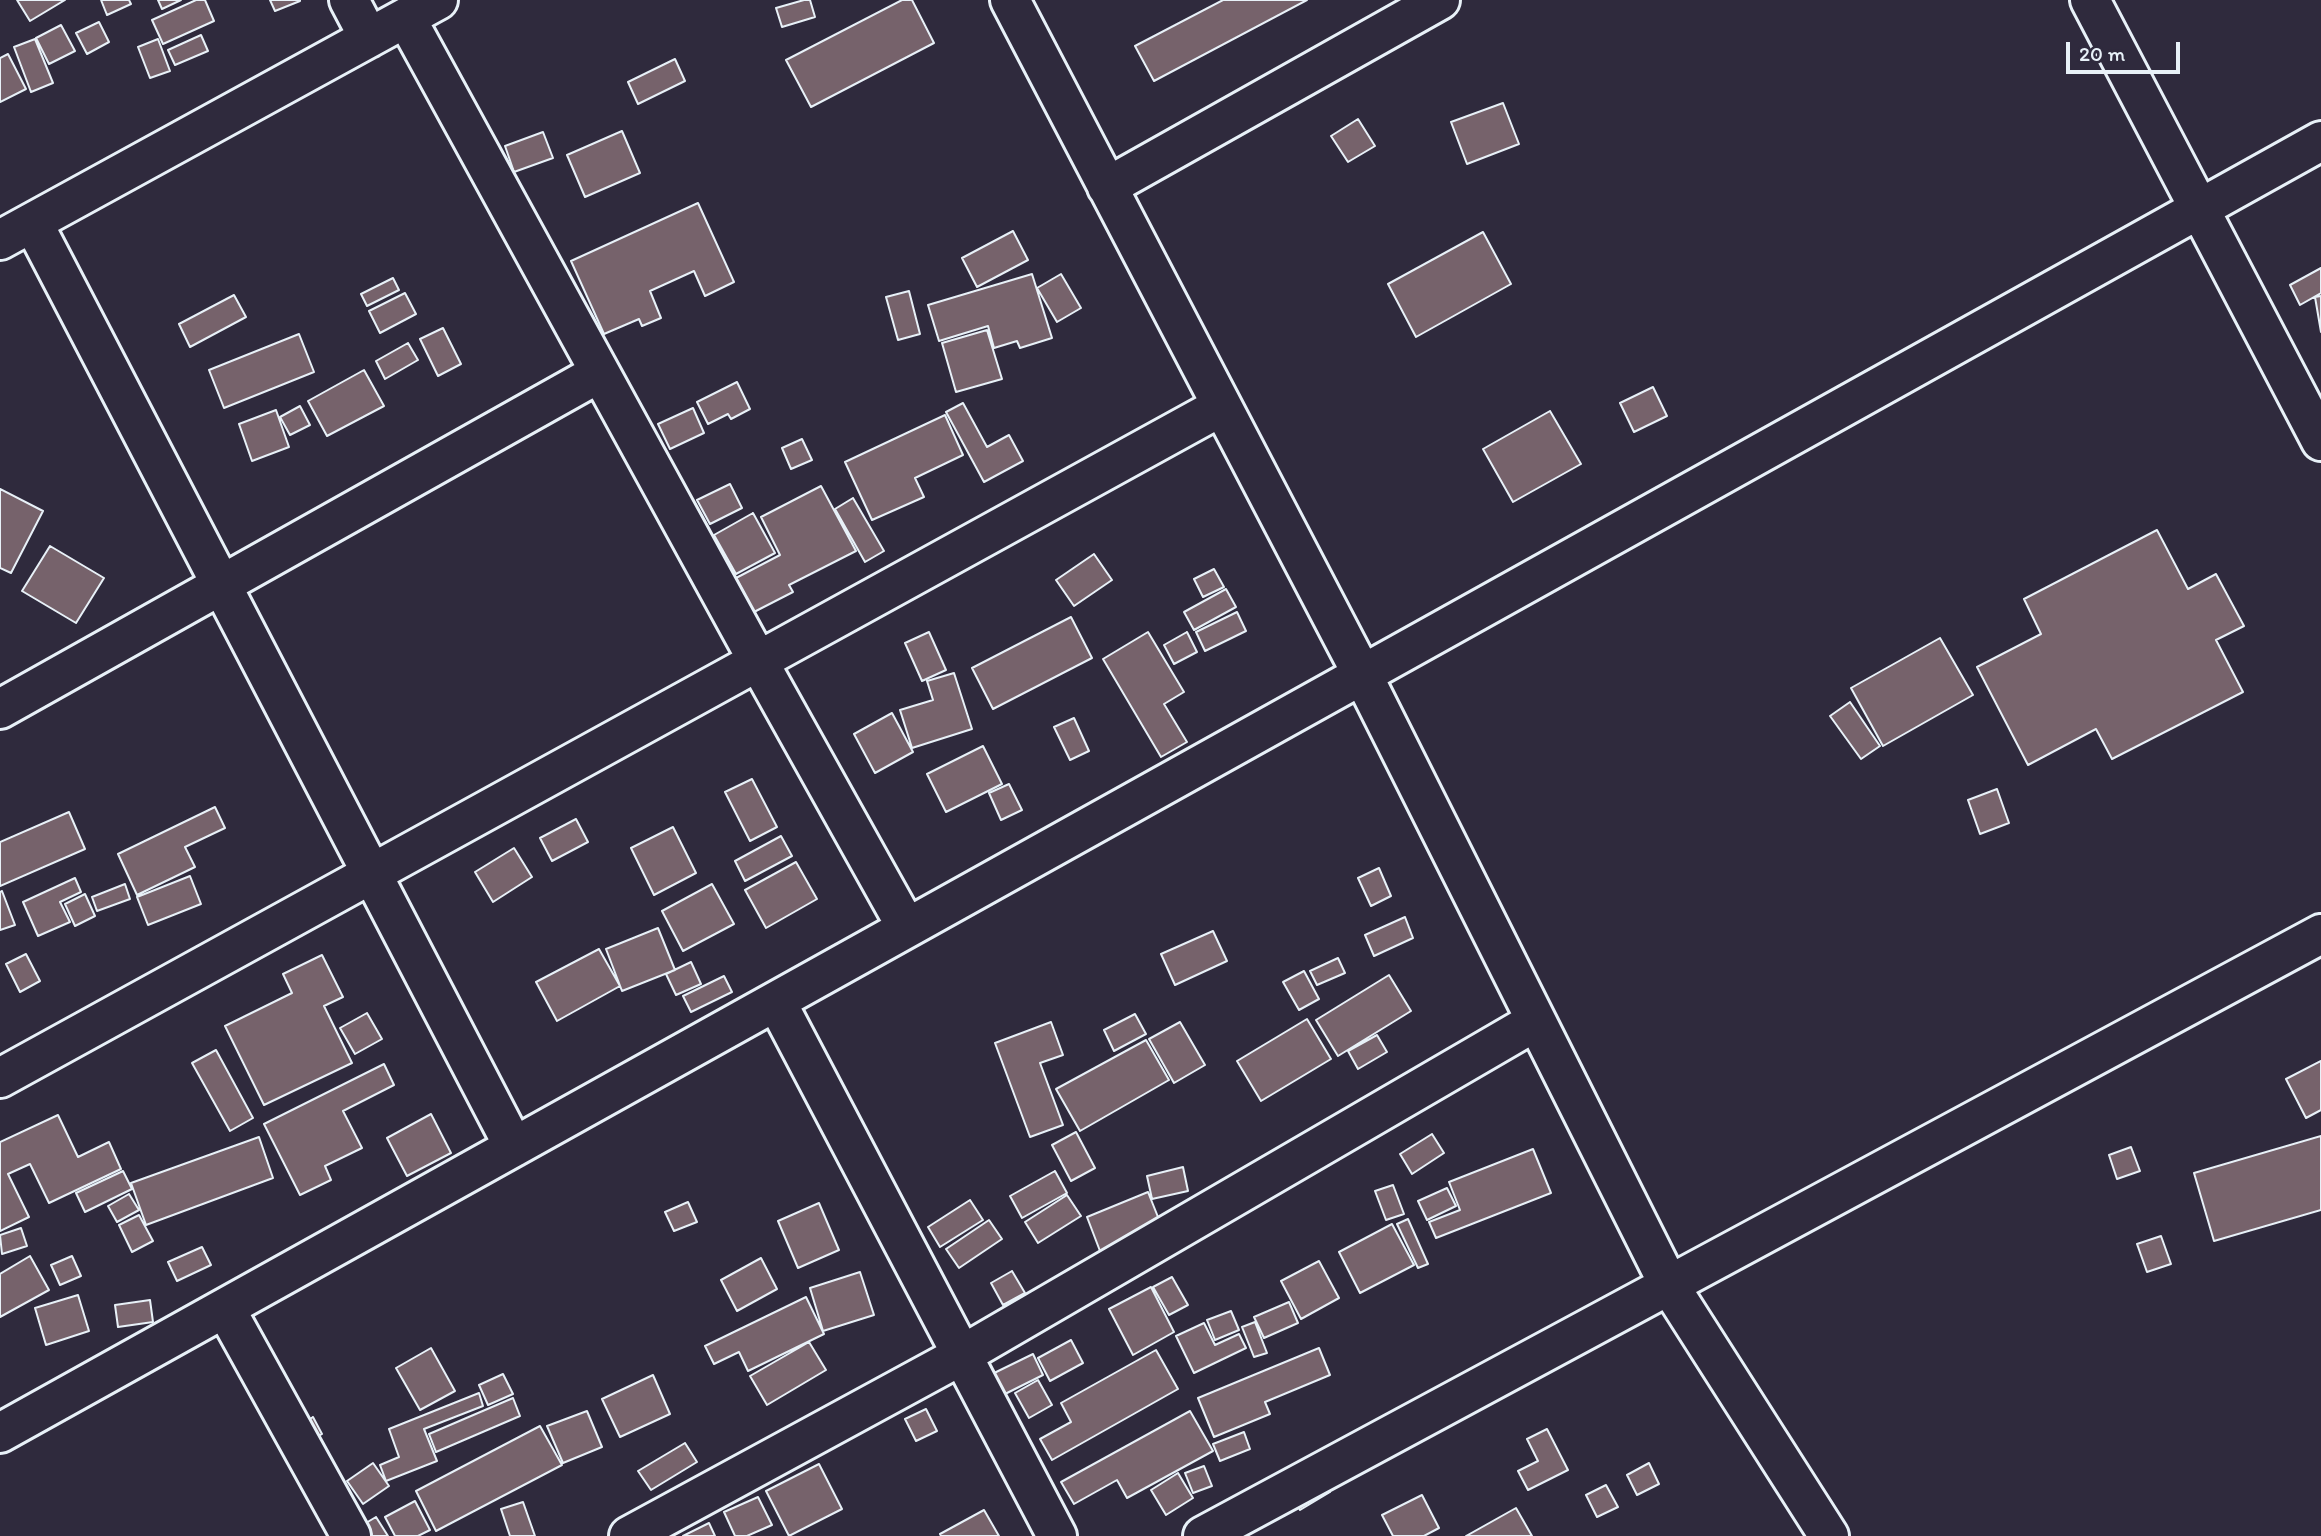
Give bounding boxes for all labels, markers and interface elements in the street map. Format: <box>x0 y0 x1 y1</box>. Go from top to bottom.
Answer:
scale bar <box>2069 28 2183 72</box>
text: 20 m <box>2079 41 2125 66</box>

